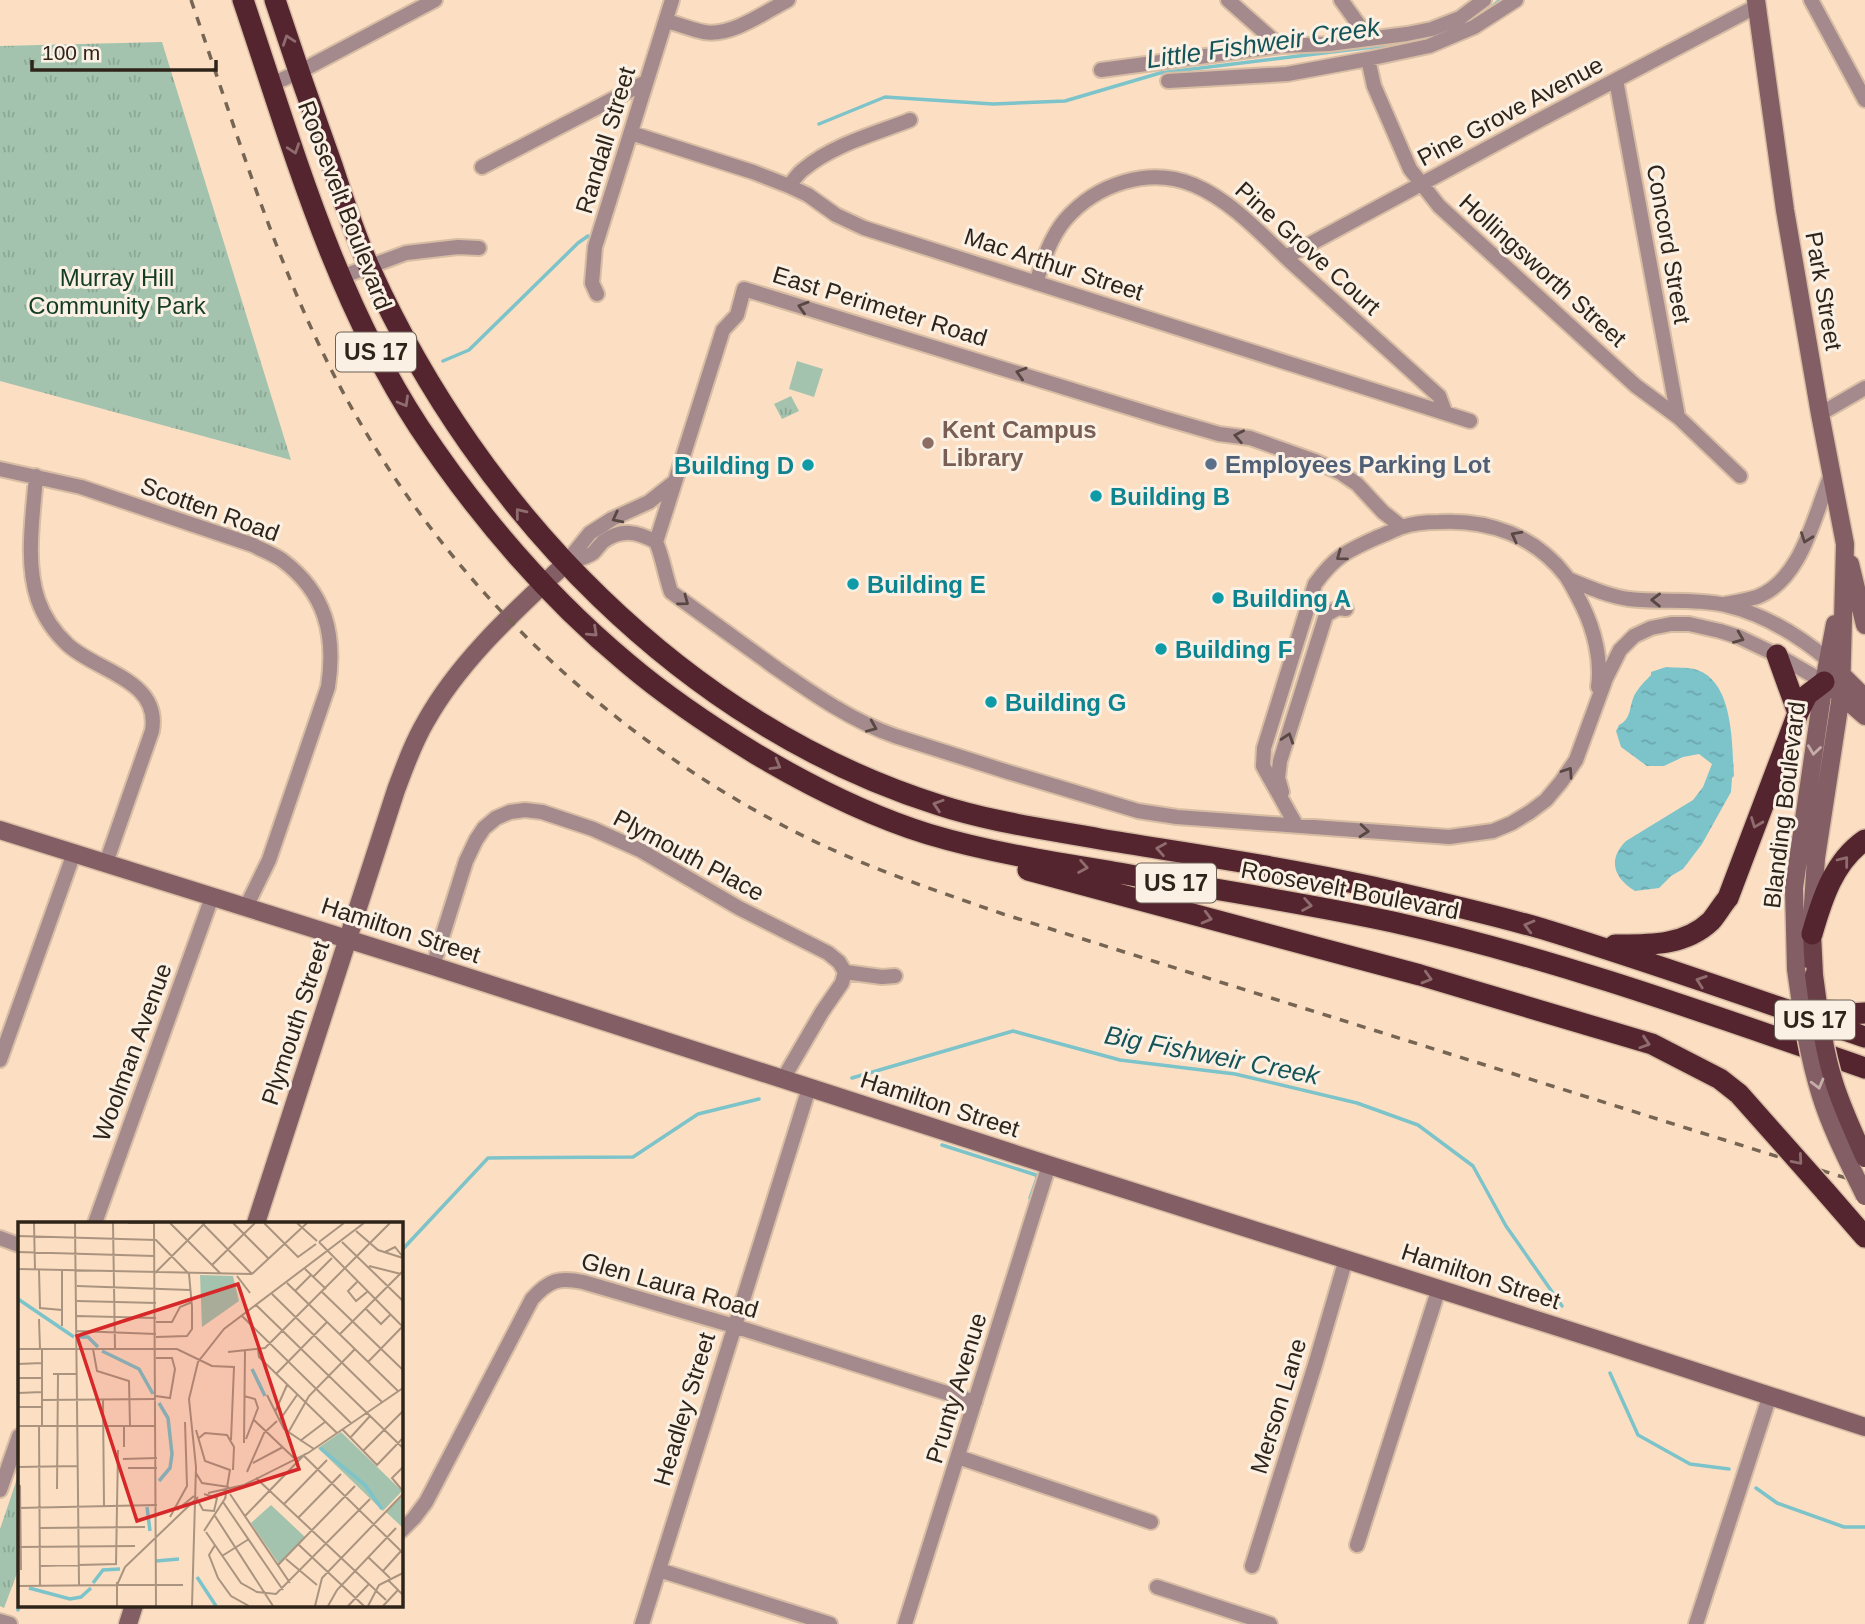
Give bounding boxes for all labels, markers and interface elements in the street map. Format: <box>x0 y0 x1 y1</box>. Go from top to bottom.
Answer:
water label: Little Fishweir Creek <box>1144 11 1384 74</box>
scale bar <box>32 28 215 72</box>
one-way arrow <box>282 34 296 47</box>
text: 100 m <box>42 41 100 64</box>
street label: Pine Grove Avenue <box>1413 51 1607 171</box>
street label: Randall Street <box>570 63 640 217</box>
street label: Roosevelt Boulevard <box>293 97 397 313</box>
one-way arrow <box>286 142 300 155</box>
street label: Concord Street <box>1642 162 1696 326</box>
street label: Pine Grove Court <box>1230 176 1386 320</box>
street label: Hollingsworth Street <box>1454 188 1632 352</box>
street label: Mac Arthur Street <box>961 222 1147 306</box>
street label: Park Street <box>1800 230 1848 353</box>
street label: East Perimeter Road <box>770 261 990 351</box>
park label: Murray Hill Community Park <box>28 264 207 319</box>
one-way arrow <box>797 301 810 315</box>
road number: US 17 <box>336 332 416 372</box>
one-way arrow <box>1015 367 1027 382</box>
one-way arrow <box>396 394 409 407</box>
place label: Kent Campus Library <box>942 416 1097 471</box>
one-way arrow <box>1233 430 1245 445</box>
marker: Kent Campus Library <box>920 435 936 451</box>
place label: Employees Parking Lot <box>1225 451 1490 478</box>
place label: Building D <box>674 452 794 479</box>
marker: Employees Parking Lot <box>1203 456 1219 472</box>
marker: Building D <box>800 457 816 473</box>
street label: Scotten Road <box>137 471 283 547</box>
place label: Building B <box>1110 483 1230 510</box>
marker: Building B <box>1088 488 1104 504</box>
one-way arrow <box>516 508 529 520</box>
one-way arrow <box>611 509 624 523</box>
one-way arrow <box>1511 531 1523 544</box>
one-way arrow <box>1801 532 1815 544</box>
one-way arrow <box>1336 548 1349 560</box>
place label: Building E <box>867 571 986 598</box>
marker: Building E <box>845 576 861 592</box>
place label: Building A <box>1232 585 1351 612</box>
marker: Building A <box>1210 590 1226 606</box>
one-way arrow <box>1650 592 1661 608</box>
one-way arrow <box>676 593 688 605</box>
one-way arrow <box>585 623 598 636</box>
one-way arrow <box>1732 630 1744 644</box>
place label: Building F <box>1175 636 1292 663</box>
marker: Building F <box>1153 641 1169 657</box>
place label: Building G <box>1005 689 1126 716</box>
marker: Building G <box>983 694 999 710</box>
street label: Blanding Boulevard <box>1758 700 1810 910</box>
one-way arrow <box>865 719 878 733</box>
one-way arrow <box>1280 732 1294 744</box>
one-way arrow <box>1807 744 1822 756</box>
one-way arrow <box>769 757 781 770</box>
one-way arrow <box>1560 767 1572 780</box>
one-way arrow <box>933 798 945 813</box>
street label: Plymouth Place <box>609 804 769 906</box>
one-way arrow <box>1751 816 1765 828</box>
one-way arrow <box>1358 823 1369 838</box>
one-way arrow <box>1155 842 1167 857</box>
street label: Roosevelt Boulevard <box>1239 856 1461 924</box>
one-way arrow <box>1835 857 1848 869</box>
one-way arrow <box>1077 859 1089 874</box>
road number: US 17 <box>1136 863 1216 902</box>
street label: Hamilton Street <box>318 892 484 968</box>
one-way arrow <box>1301 897 1313 912</box>
one-way arrow <box>1201 910 1213 924</box>
one-way arrow <box>1524 919 1536 934</box>
street label: Plymouth Street <box>256 937 334 1108</box>
street label: Woolman Avenue <box>87 959 177 1145</box>
one-way arrow <box>1420 969 1432 984</box>
one-way arrow <box>1695 974 1707 989</box>
road number: US 17 <box>1775 1001 1855 1040</box>
water label: Big Fishweir Creek <box>1102 1019 1324 1091</box>
one-way arrow <box>1638 1035 1650 1049</box>
street label: Hamilton Street <box>857 1066 1023 1142</box>
one-way arrow <box>1810 1078 1824 1090</box>
one-way arrow <box>1790 1152 1802 1165</box>
inset map <box>18 1222 402 1606</box>
street label: Hamilton Street <box>1398 1238 1564 1314</box>
street label: Glen Laura Road <box>578 1247 762 1323</box>
street label: Prunty Avenue <box>920 1310 992 1466</box>
street label: Headley Street <box>648 1329 720 1489</box>
street label: Merson Lane <box>1245 1335 1311 1477</box>

